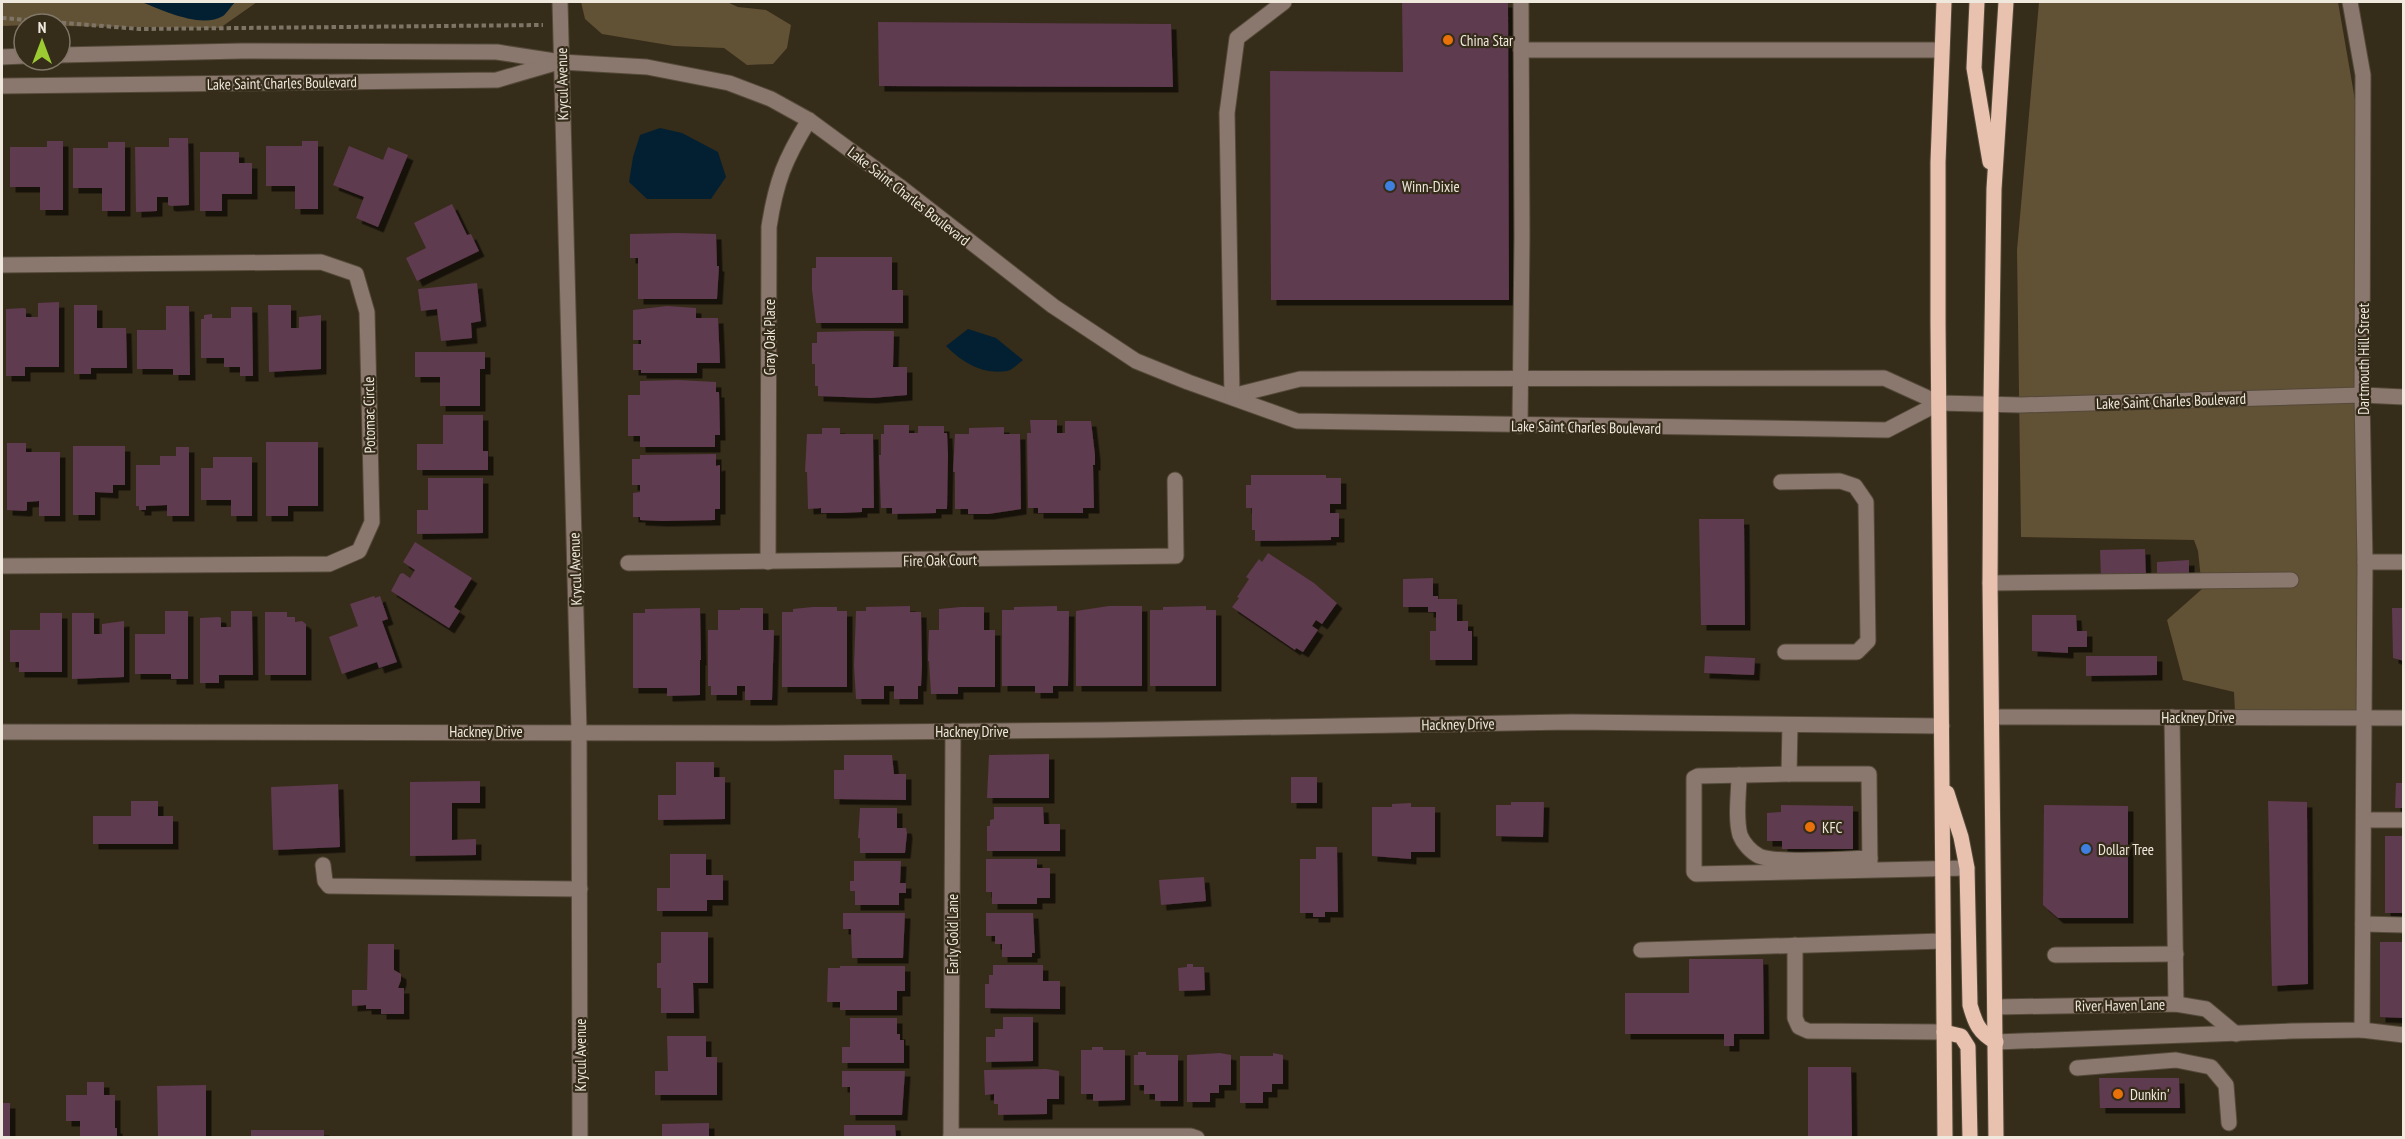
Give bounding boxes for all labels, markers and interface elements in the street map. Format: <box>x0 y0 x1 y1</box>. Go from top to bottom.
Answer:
north arrow <box>12 12 72 72</box>
text: N <box>38 17 46 37</box>
place label: China Star <box>1460 31 1514 50</box>
marker: China Star <box>1441 33 1455 47</box>
street label: Krycul Avenue <box>552 47 572 121</box>
street label: Lake Saint Charles Boulevard <box>207 72 357 94</box>
street label: Lake Saint Charles Boulevard <box>844 142 974 250</box>
place label: Winn-Dixie <box>1402 177 1460 196</box>
marker: Winn-Dixie <box>1383 179 1397 193</box>
street label: Gray Oak Place <box>760 299 779 375</box>
street label: Dartmouth Hill Street <box>2354 303 2373 415</box>
street label: Potomac Circle <box>359 377 379 453</box>
street label: Lake Saint Charles Boulevard <box>2096 389 2246 413</box>
street label: Lake Saint Charles Boulevard <box>1511 416 1661 438</box>
street label: Krycul Avenue <box>564 532 586 606</box>
street label: Fire Oak Court <box>903 550 977 570</box>
street label: Hackney Drive <box>2161 708 2235 727</box>
street label: Hackney Drive <box>1421 714 1495 734</box>
street label: Hackney Drive <box>449 722 523 741</box>
street label: Hackney Drive <box>935 722 1009 741</box>
place label: KFC <box>1822 818 1843 837</box>
marker: KFC <box>1803 820 1817 834</box>
place label: Dollar Tree <box>2098 840 2154 859</box>
marker: Dollar Tree <box>2079 842 2093 856</box>
street label: Early Gold Lane <box>943 894 962 974</box>
street label: River Haven Lane <box>2075 995 2165 1015</box>
street label: Krycul Avenue <box>571 1019 590 1091</box>
place label: Dunkin' <box>2130 1085 2170 1104</box>
marker: Dunkin' <box>2111 1087 2125 1101</box>

